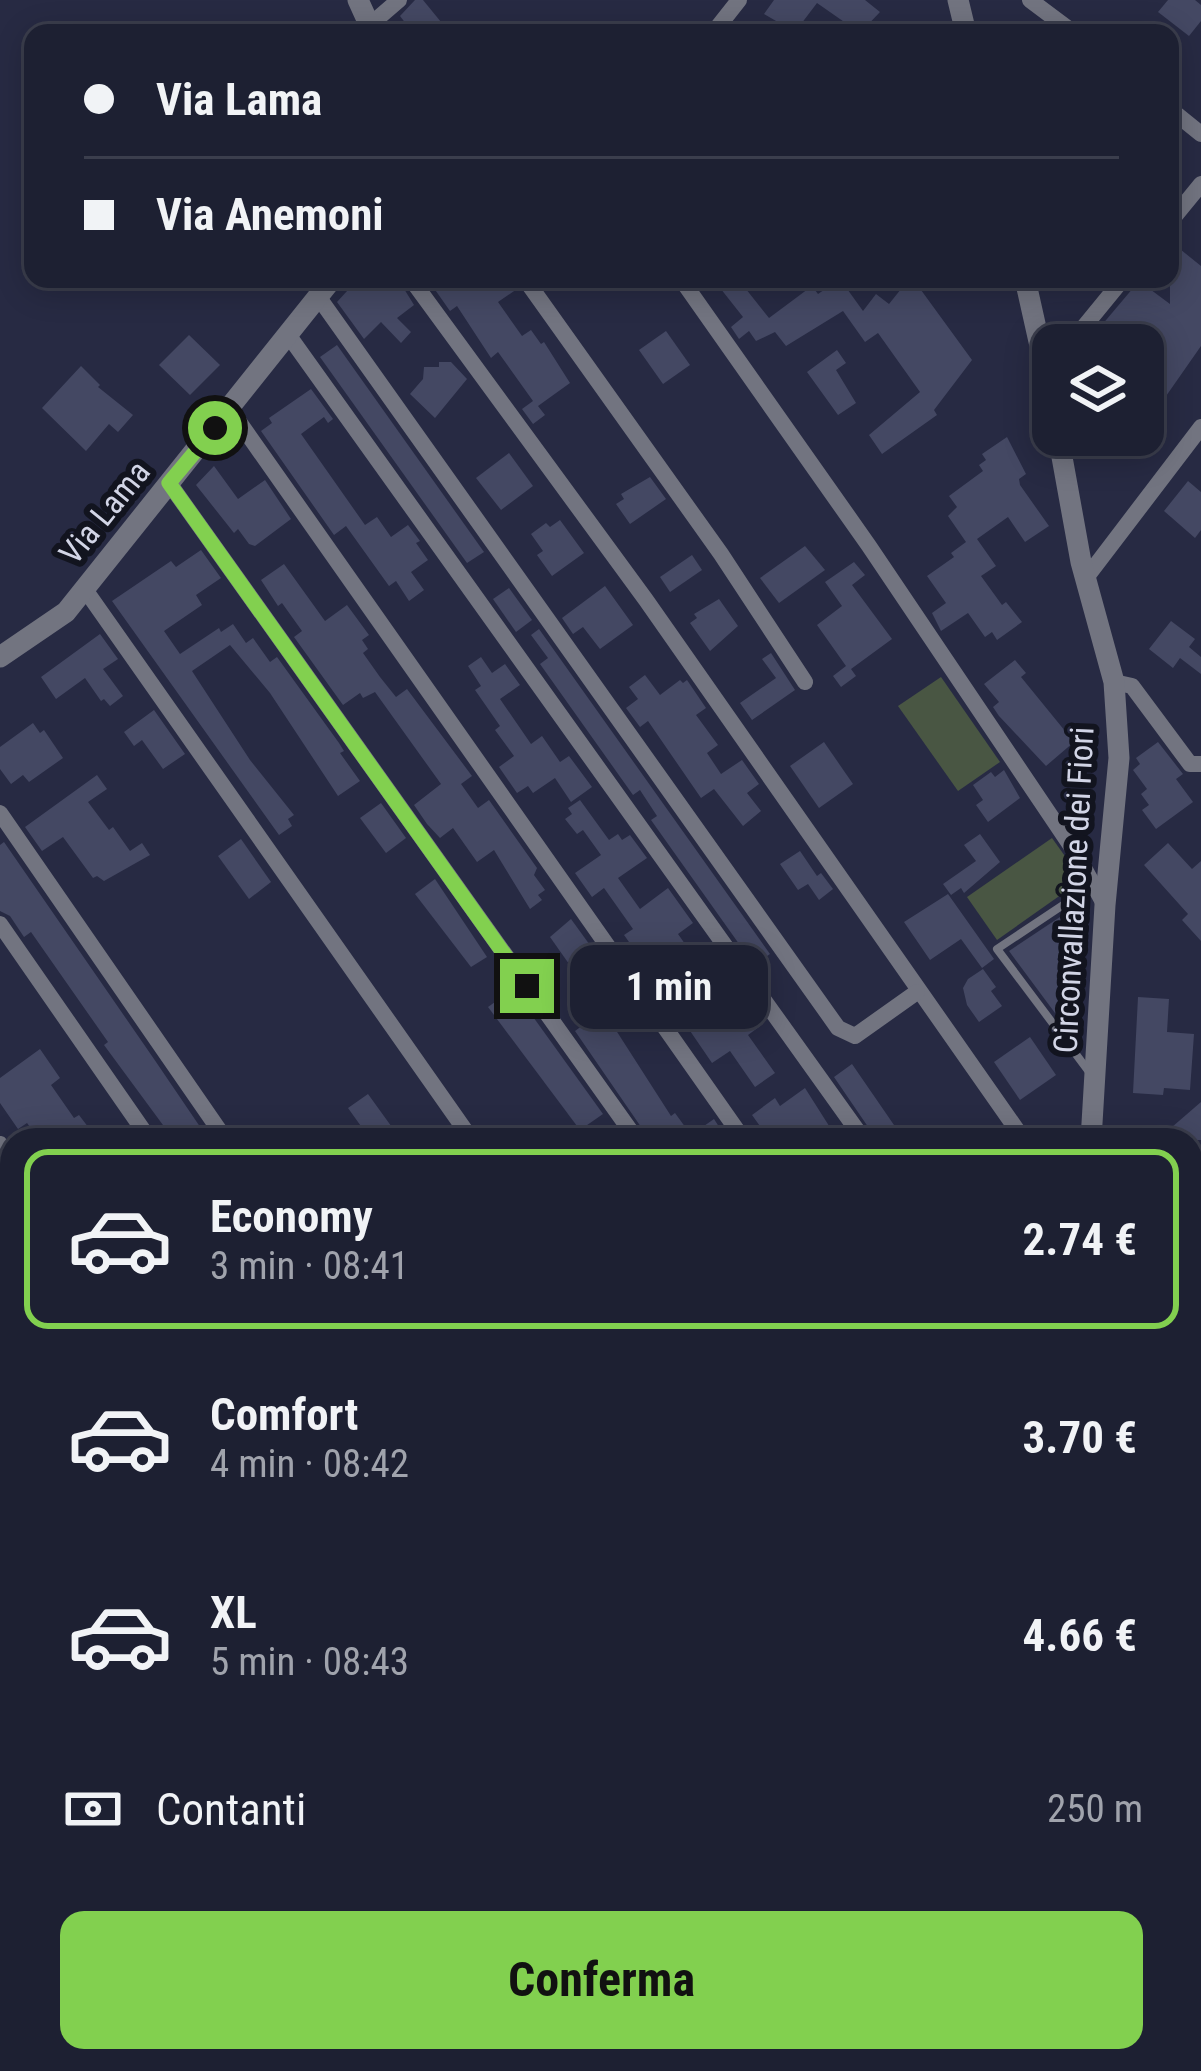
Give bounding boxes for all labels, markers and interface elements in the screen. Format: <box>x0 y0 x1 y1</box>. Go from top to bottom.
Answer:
text: Via Lama <box>156 73 322 126</box>
text: Via Anemoni <box>156 188 384 241</box>
map controls <box>1032 324 1164 456</box>
button: layers <box>1032 324 1164 456</box>
route start <box>188 401 242 455</box>
street label: Via Lama <box>51 453 158 572</box>
street label: Circonvallazione dei Fiori <box>1045 726 1102 1054</box>
callout: 1 min <box>569 944 767 1028</box>
route end <box>500 959 554 1013</box>
text: 1 min <box>626 964 712 1010</box>
icon: car <box>66 1185 174 1293</box>
text: Economy <box>210 1190 373 1243</box>
text: 2.74 € <box>1023 1213 1137 1266</box>
text: 3 min · 08:41 <box>210 1243 409 1289</box>
icon: car <box>66 1383 174 1491</box>
text: Comfort <box>210 1388 358 1441</box>
text: 3.70 € <box>1023 1411 1137 1464</box>
text: 4 min · 08:42 <box>210 1441 409 1487</box>
icon: car <box>66 1581 174 1689</box>
text: XL <box>210 1586 257 1639</box>
text: 4.66 € <box>1023 1609 1137 1662</box>
text: 5 min · 08:43 <box>210 1639 409 1685</box>
icon: cash <box>60 1776 126 1842</box>
text: Contanti <box>156 1783 306 1836</box>
text: 250 m <box>1047 1786 1143 1832</box>
button: Conferma <box>60 1911 1143 2049</box>

